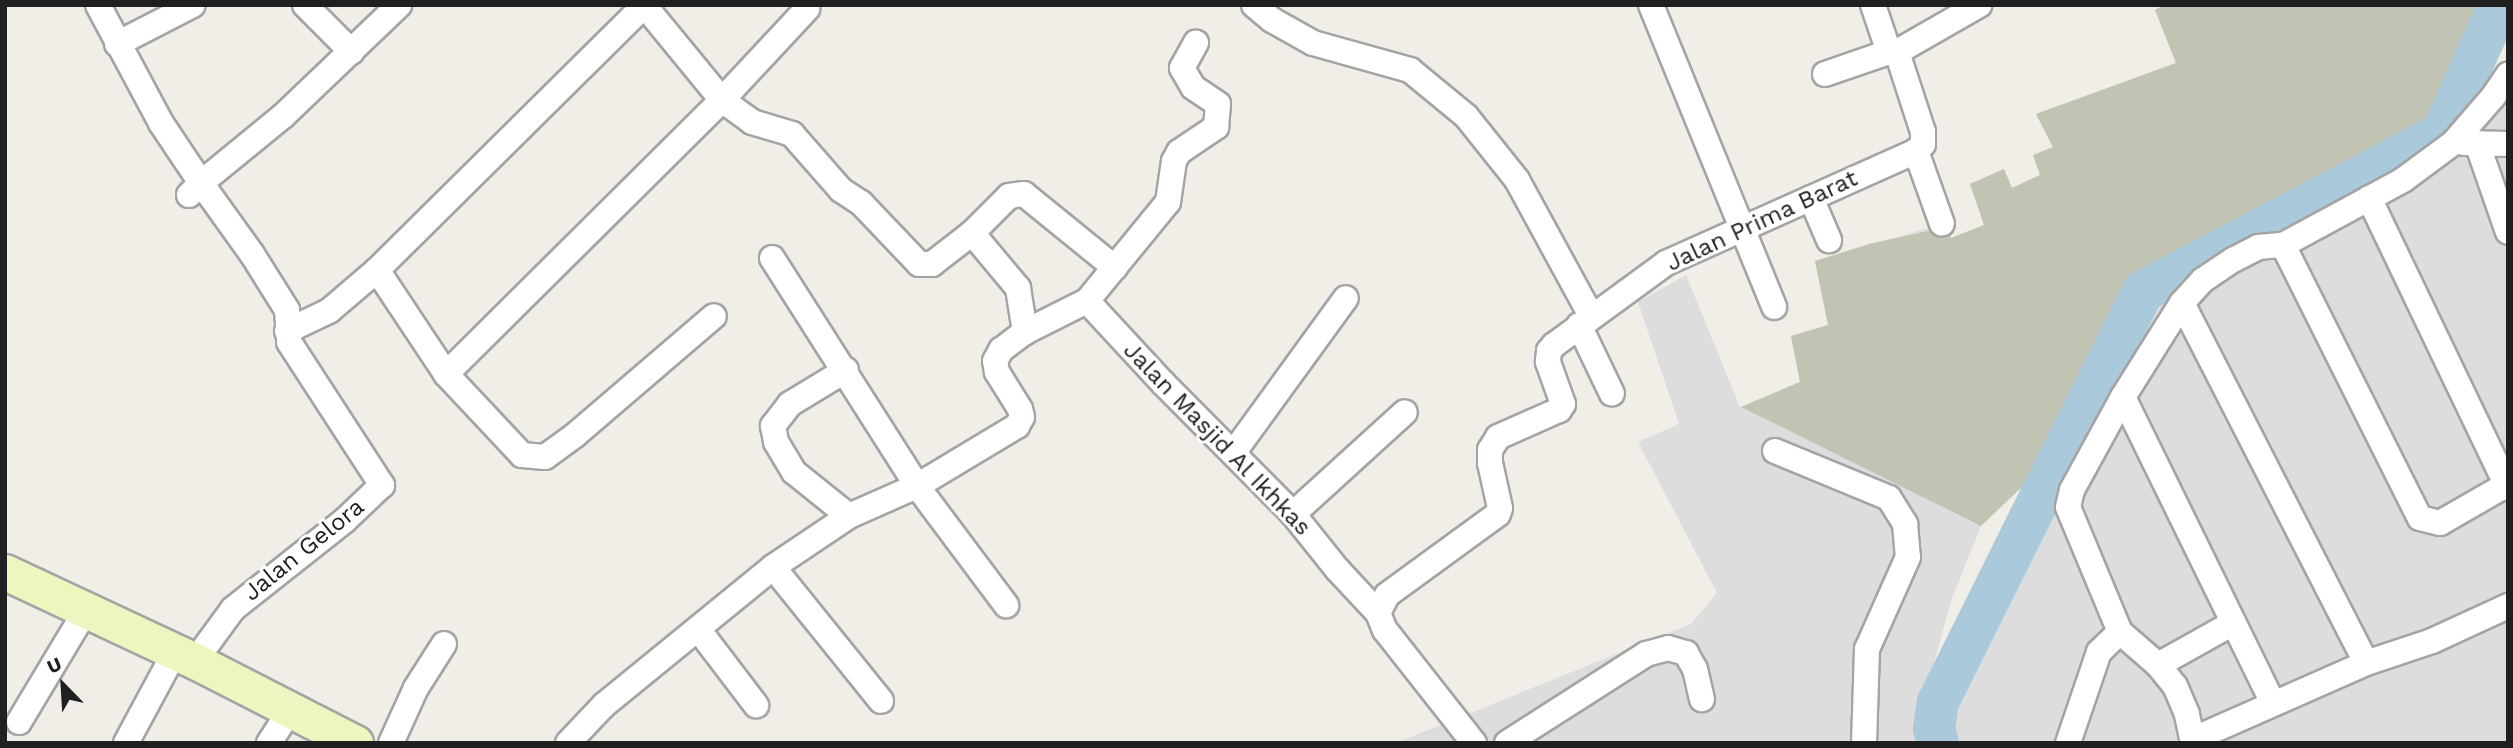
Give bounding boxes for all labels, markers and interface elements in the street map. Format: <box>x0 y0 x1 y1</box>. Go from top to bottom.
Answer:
street label: Jalan Prima Barat <box>1662 164 1862 278</box>
street label: Jalan Masjid Al Ikhkas <box>1116 336 1318 542</box>
street label: Jalan Gelora <box>238 493 370 607</box>
north arrow <box>28 650 98 720</box>
text: U <box>43 652 65 679</box>

